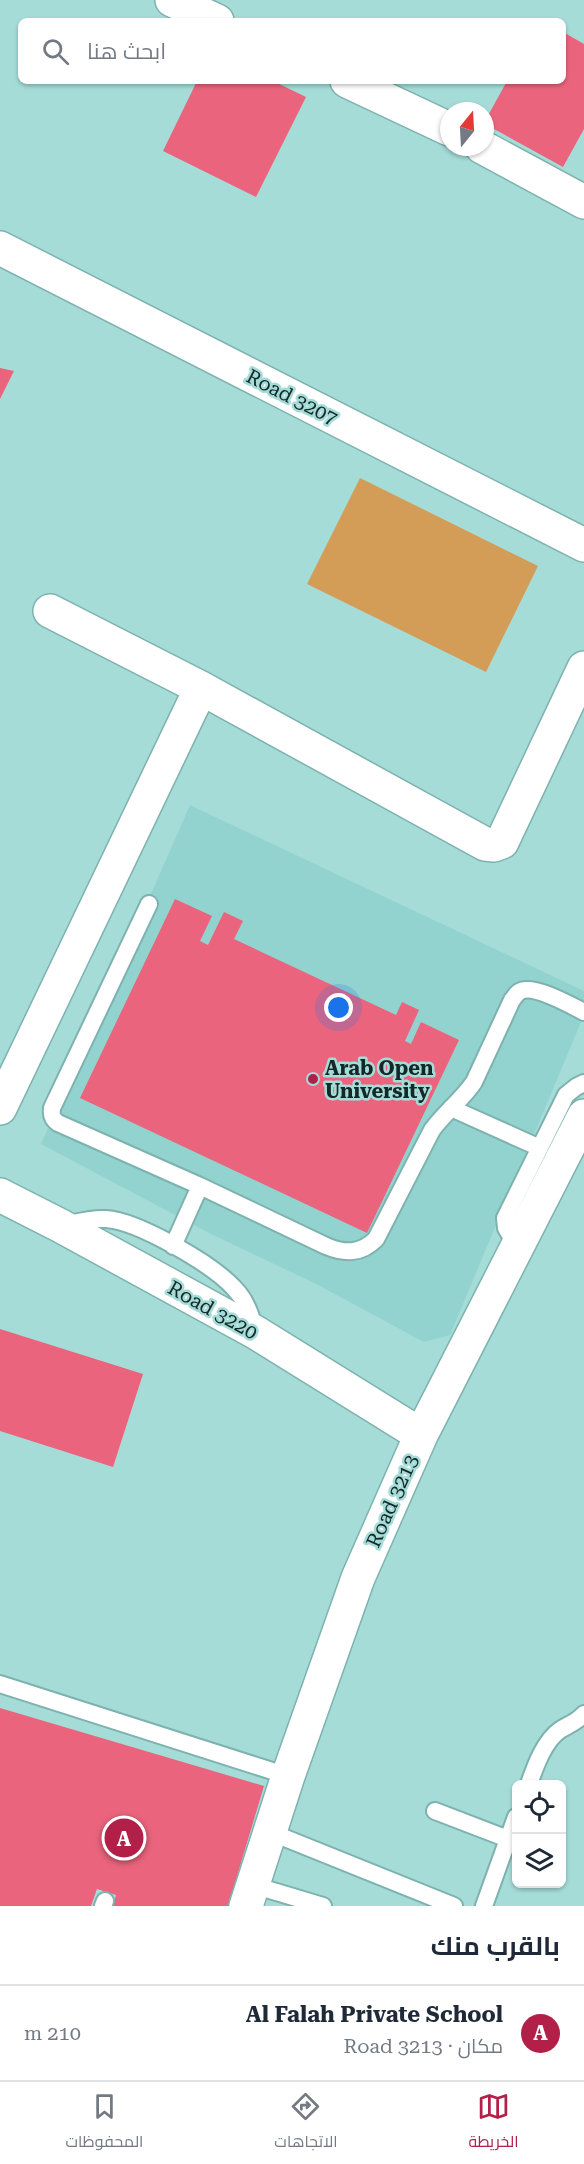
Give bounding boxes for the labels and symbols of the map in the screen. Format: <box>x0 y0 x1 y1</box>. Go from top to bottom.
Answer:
north arrow <box>440 102 494 156</box>
street label: Road 3207 <box>242 364 342 430</box>
your location <box>324 993 353 1022</box>
place label: Arab Open University <box>325 1056 434 1103</box>
marker: Arab Open University <box>306 1072 320 1086</box>
street label: Road 3220 <box>164 1276 262 1344</box>
street label: Road 3213 <box>361 1451 423 1551</box>
pin: A <box>104 1816 144 1860</box>

